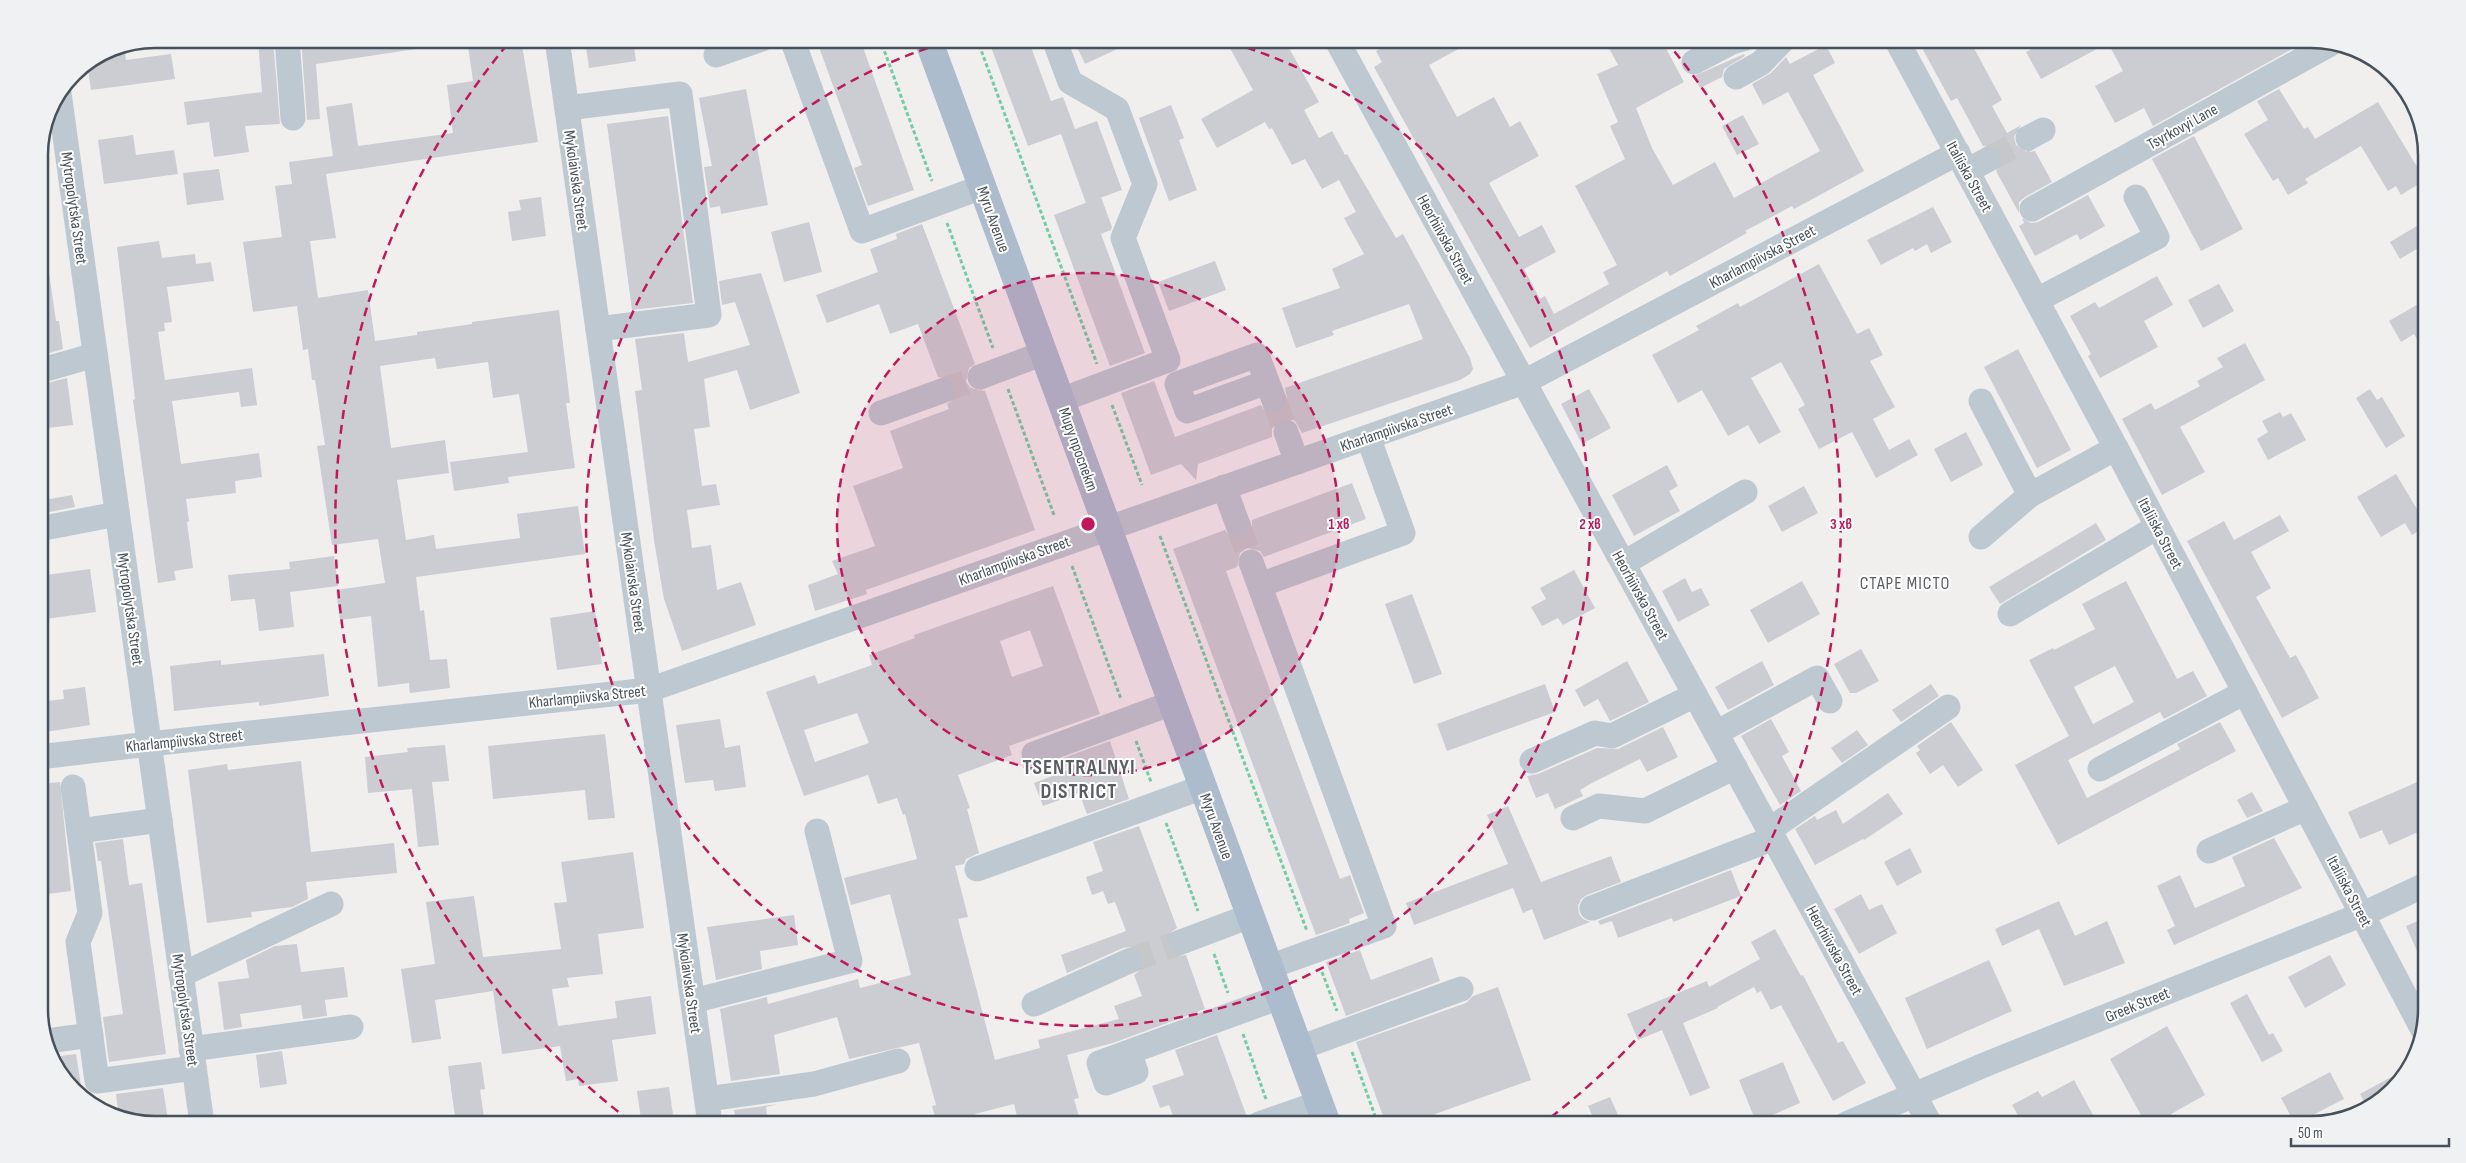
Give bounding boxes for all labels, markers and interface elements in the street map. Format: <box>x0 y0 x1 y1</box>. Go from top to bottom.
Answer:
street label: Tsyrkovyi Lane <box>2144 100 2221 154</box>
street label: Mykolaivska Street <box>559 129 592 232</box>
street label: Italiiska Street <box>1942 138 1996 215</box>
street label: Mytropolytska Street <box>56 151 91 266</box>
street label: Myru Avenue <box>972 184 1013 255</box>
street label: Heorhiivska Street <box>1412 192 1477 288</box>
street label: Kharlampiivska Street <box>1706 221 1819 293</box>
street label: Kharlampiivska Street <box>1338 400 1455 457</box>
street label: Миру проспект <box>1054 405 1101 494</box>
street label: Italiiska Street <box>2133 495 2186 573</box>
centre of rings <box>1079 515 1097 533</box>
text: 1 хв <box>1328 515 1350 534</box>
text: 2 хв <box>1579 515 1601 534</box>
text: 3 хв <box>1830 515 1852 534</box>
street label: Mykolaivska Street <box>616 531 649 634</box>
street label: Kharlampiivska Street <box>956 532 1073 590</box>
street label: Heorhiivska Street <box>1607 548 1672 644</box>
street label: Mytropolytska Street <box>112 552 147 667</box>
district label: СТАРЕ МІСТО <box>1860 573 1950 594</box>
street label: Kharlampiivska Street <box>528 682 647 713</box>
street label: Kharlampiivska Street <box>125 726 244 757</box>
district label: TSENTRALNYI DISTRICT <box>1022 755 1136 804</box>
street label: Myru Avenue <box>1195 791 1236 862</box>
street label: Italiiska Street <box>2322 853 2375 931</box>
street label: Heorhiivska Street <box>1801 903 1866 999</box>
street label: Mykolaivska Street <box>672 932 705 1035</box>
street label: Mytropolytska Street <box>167 953 202 1068</box>
street label: Greek Street <box>2103 984 2173 1027</box>
scale bar <box>2291 1116 2448 1148</box>
text: 50 m <box>2298 1124 2323 1143</box>

